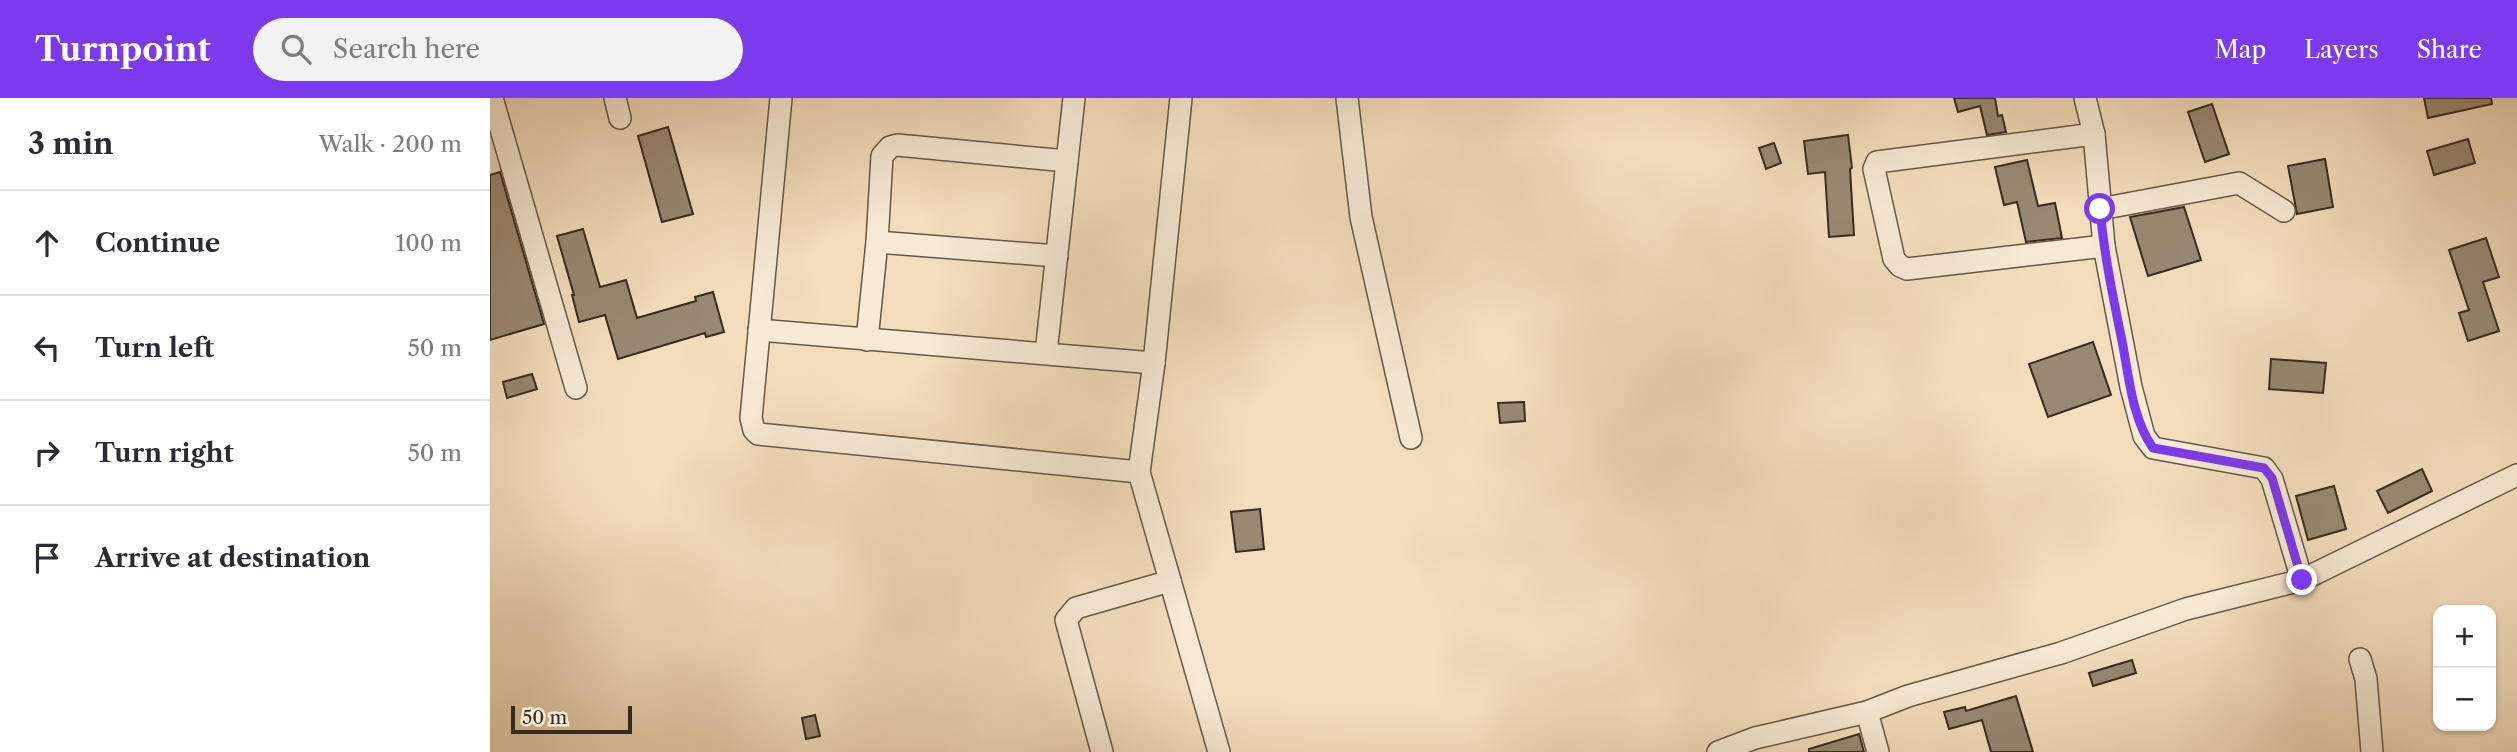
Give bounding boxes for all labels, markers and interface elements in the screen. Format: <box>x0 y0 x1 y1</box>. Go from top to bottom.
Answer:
search box <box>253 18 743 81</box>
text: Turnpoint <box>35 29 211 70</box>
icon: search <box>277 30 315 68</box>
text: Search here <box>333 33 480 65</box>
text: Map <box>2215 35 2266 64</box>
text: Layers <box>2304 35 2379 64</box>
text: Share <box>2417 35 2482 64</box>
text: 3 min <box>28 125 114 162</box>
text: Walk · 200 m <box>318 130 462 158</box>
route start <box>2084 193 2115 224</box>
icon: ahead <box>28 224 66 262</box>
text: Continue <box>95 227 220 259</box>
text: 100 m <box>396 229 462 257</box>
icon: left <box>28 329 66 367</box>
text: Turn left <box>95 332 214 364</box>
text: 50 m <box>407 334 462 362</box>
icon: right <box>28 434 66 472</box>
text: Turn right <box>95 437 234 469</box>
text: 50 m <box>407 439 462 467</box>
icon: arrive <box>28 539 66 577</box>
text: Arrive at destination <box>95 542 370 574</box>
route end <box>2286 564 2317 595</box>
map controls <box>2433 605 2496 731</box>
button: + <box>2433 605 2496 668</box>
button: − <box>2433 668 2496 731</box>
scale bar <box>511 703 632 735</box>
text: 50 m <box>522 706 567 729</box>

